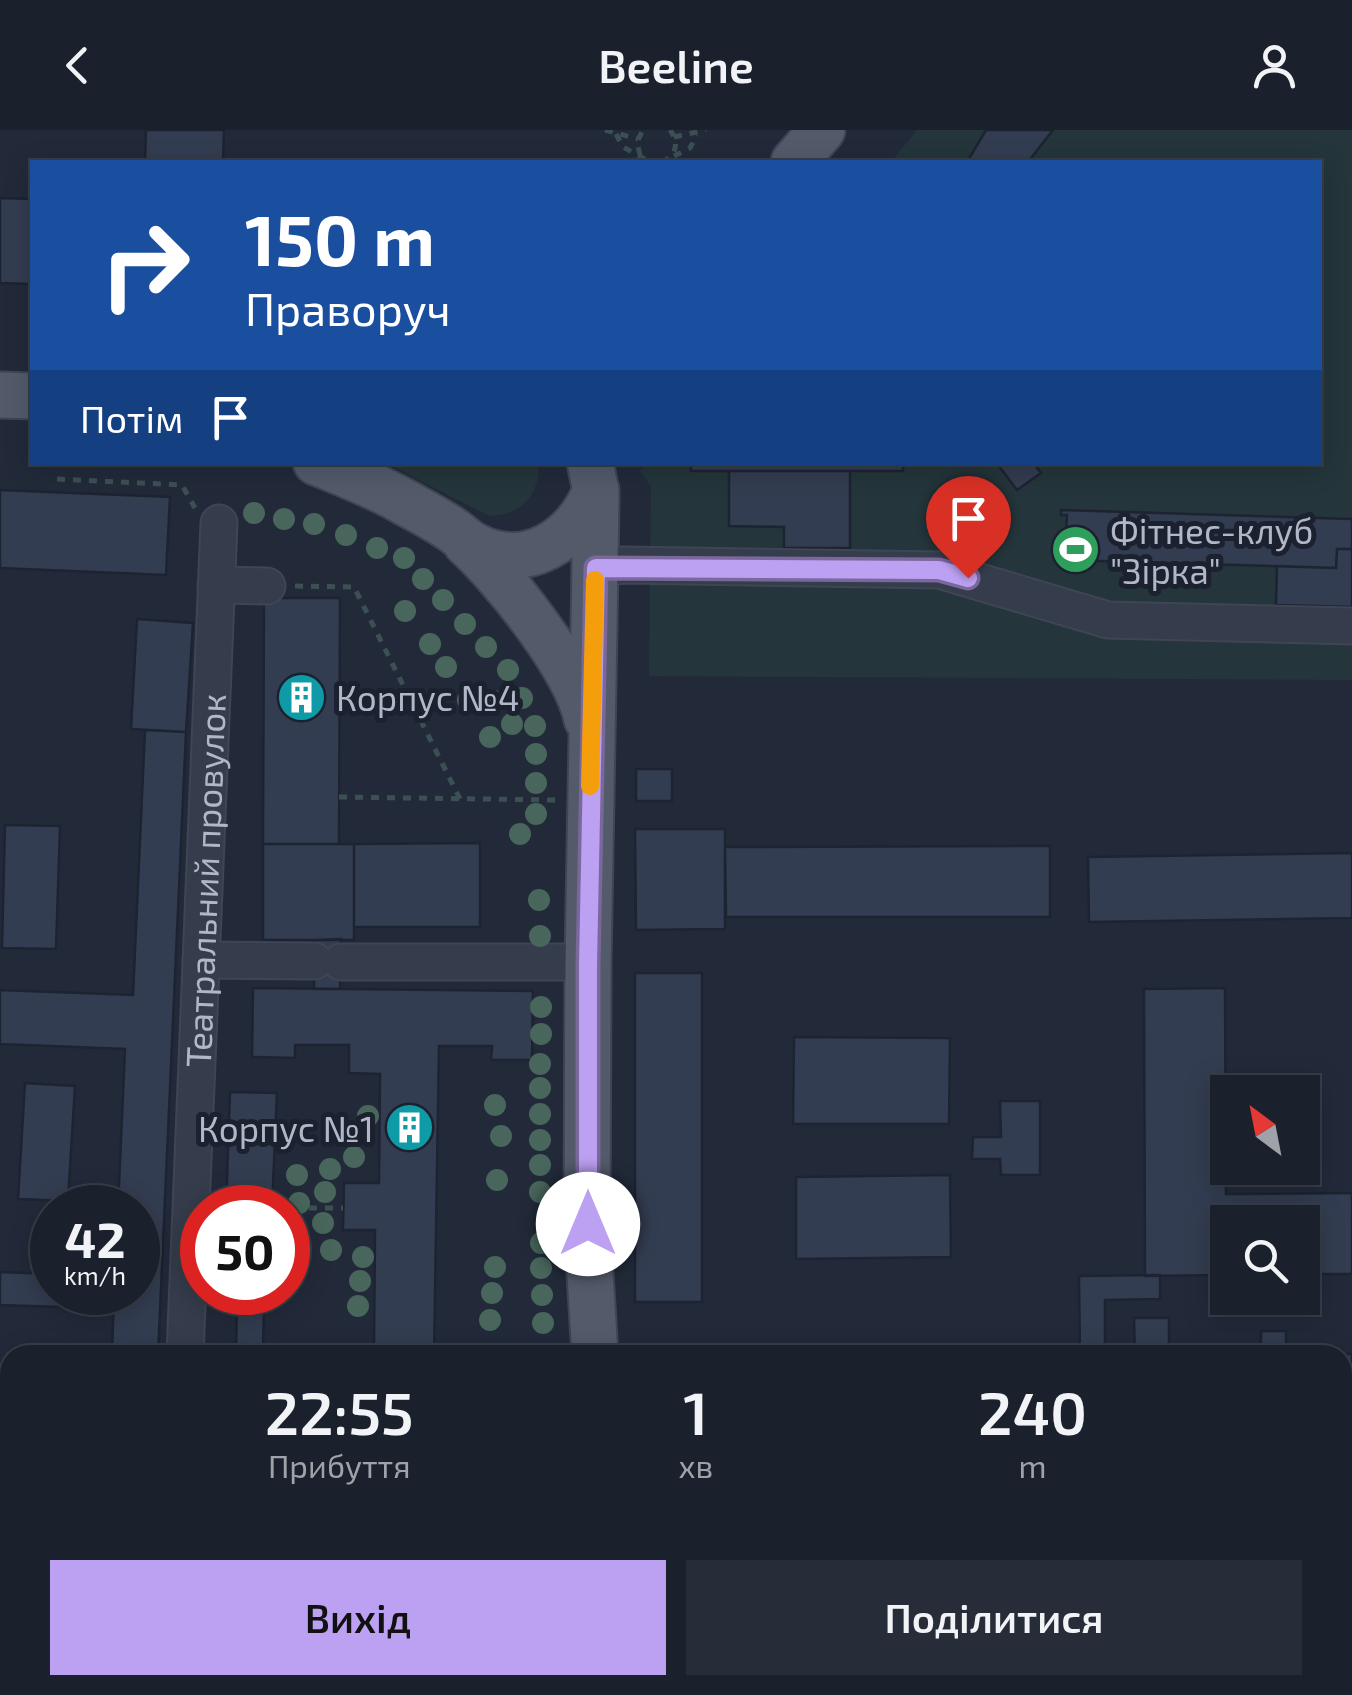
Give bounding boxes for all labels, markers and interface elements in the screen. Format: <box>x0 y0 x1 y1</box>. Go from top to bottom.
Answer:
icon: back <box>50 38 105 93</box>
text: Beeline <box>598 38 754 92</box>
icon: person <box>1247 38 1302 93</box>
text: 150 m <box>245 196 435 280</box>
icon: right <box>80 200 210 330</box>
text: Праворуч <box>245 281 451 335</box>
icon: arrive <box>203 390 258 445</box>
text: Потім <box>80 395 183 441</box>
pin <box>926 476 1011 579</box>
icon: arrive <box>941 491 996 546</box>
place label: Фітнес-клуб "Зірка" <box>1110 509 1313 591</box>
sports icon: Фітнес-клуб "Зірка" <box>1049 524 1101 576</box>
building icon: Корпус №4 <box>275 671 327 723</box>
place label: Корпус №4 <box>336 676 520 719</box>
street label: Театральний провулок <box>176 693 233 1068</box>
north arrow <box>1210 1075 1320 1185</box>
map controls <box>1210 1075 1320 1315</box>
building icon: Корпус №1 <box>383 1102 435 1154</box>
place label: Корпус №1 <box>198 1107 374 1150</box>
position arrow <box>536 1172 640 1276</box>
speed limit sign: 50 <box>180 1185 310 1315</box>
button: search <box>1210 1205 1320 1315</box>
text: 42 <box>65 1208 125 1268</box>
text: km/h <box>64 1260 126 1290</box>
text: 22:55 <box>265 1375 414 1447</box>
text: 1 <box>683 1375 708 1447</box>
text: 240 <box>978 1375 1087 1447</box>
text: Прибуття <box>268 1446 411 1484</box>
text: хв <box>679 1446 713 1484</box>
text: m <box>1019 1446 1047 1484</box>
button: Вихід <box>50 1560 666 1675</box>
button: Поділитися <box>686 1560 1302 1675</box>

